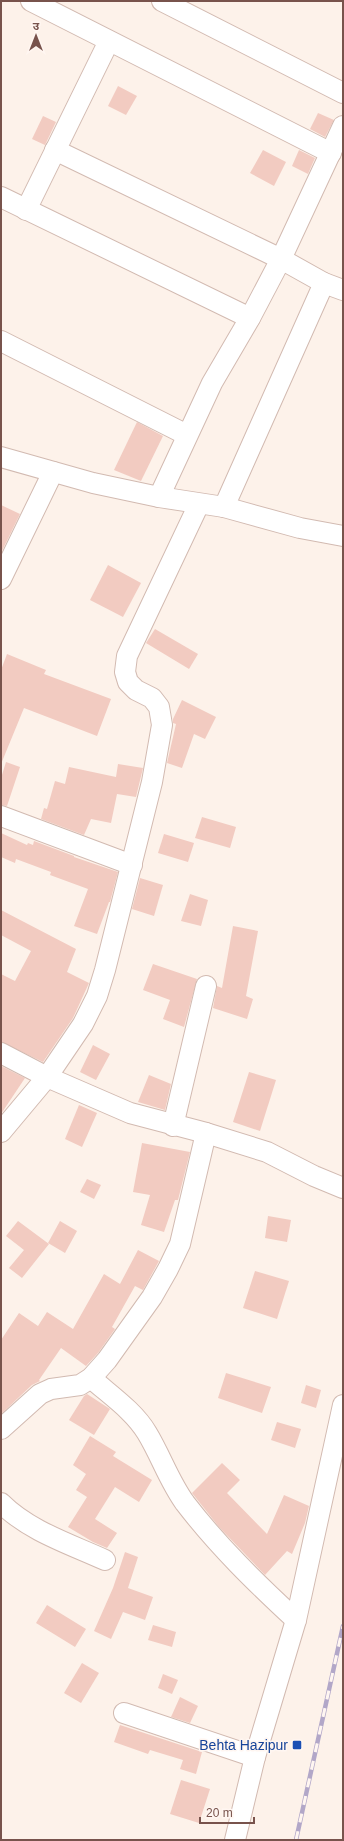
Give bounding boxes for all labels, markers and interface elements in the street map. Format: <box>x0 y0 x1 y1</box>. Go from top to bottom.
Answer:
north arrow <box>16 16 56 56</box>
text: उ <box>33 20 40 32</box>
place label: Behta Hazipur <box>199 1737 288 1753</box>
marker: Behta Hazipur <box>291 1739 303 1751</box>
scale bar <box>200 1799 254 1825</box>
text: 20 m <box>206 1806 233 1820</box>

